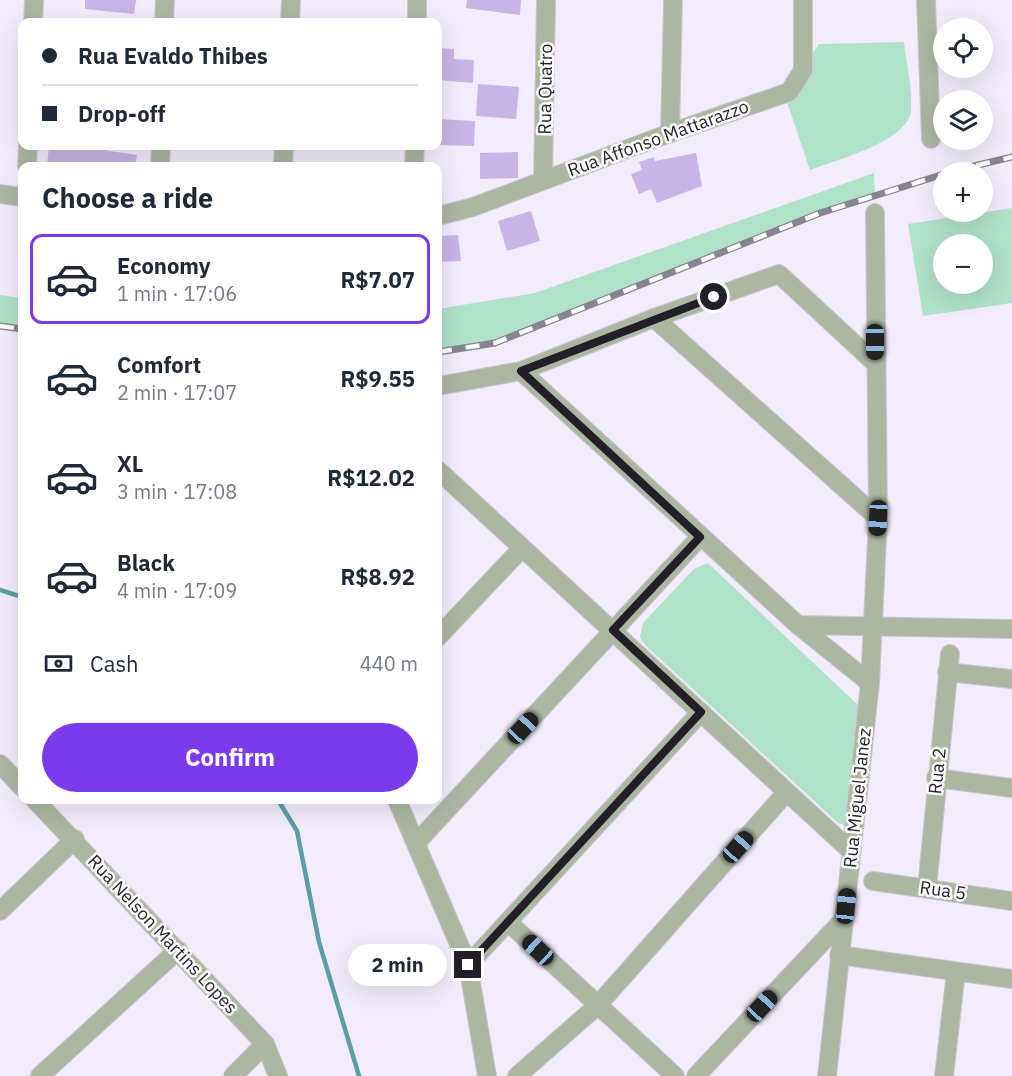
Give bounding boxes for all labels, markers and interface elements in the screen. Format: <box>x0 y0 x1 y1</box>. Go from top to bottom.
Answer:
map controls <box>933 18 993 294</box>
button: locate <box>933 18 993 78</box>
text: Rua Evaldo Thibes <box>78 41 268 70</box>
street label: Rua Quatro <box>533 43 557 135</box>
button: layers <box>933 90 993 150</box>
street label: Rua Affonso Mattarazzo <box>564 94 752 182</box>
text: Drop-off <box>78 99 165 128</box>
button: + <box>933 162 993 222</box>
text: Choose a ride <box>42 180 213 215</box>
button: − <box>933 234 993 294</box>
text: Economy <box>117 251 211 280</box>
icon: car <box>45 252 99 306</box>
text: R$7.07 <box>341 265 415 294</box>
text: 1 min · 17:06 <box>117 280 237 307</box>
route start <box>700 283 727 310</box>
car <box>866 324 884 360</box>
text: Comfort <box>117 350 201 379</box>
icon: car <box>45 351 99 405</box>
text: R$9.55 <box>341 364 415 393</box>
text: 2 min · 17:07 <box>117 379 237 406</box>
text: XL <box>117 449 143 478</box>
icon: car <box>45 450 99 504</box>
text: R$12.02 <box>327 463 415 492</box>
text: 3 min · 17:08 <box>117 478 237 505</box>
car <box>868 500 888 536</box>
text: Black <box>117 548 175 577</box>
icon: car <box>45 549 99 603</box>
text: R$8.92 <box>341 562 415 591</box>
text: 4 min · 17:09 <box>117 577 237 604</box>
icon: cash <box>42 647 75 680</box>
text: Cash <box>90 649 139 678</box>
text: 440 m <box>360 650 418 677</box>
car <box>504 709 542 747</box>
button: Confirm <box>42 723 418 792</box>
street label: Rua Miguel Janez <box>838 727 876 869</box>
street label: Rua 2 <box>923 747 951 795</box>
car <box>719 828 757 866</box>
street label: Rua Nelson Martins Lopes <box>83 850 243 1018</box>
street label: Rua 5 <box>918 875 968 905</box>
car <box>835 887 857 925</box>
car <box>519 931 557 969</box>
callout: 2 min <box>348 944 447 986</box>
text: 2 min <box>371 951 424 978</box>
route end <box>454 951 481 978</box>
car <box>743 987 781 1025</box>

